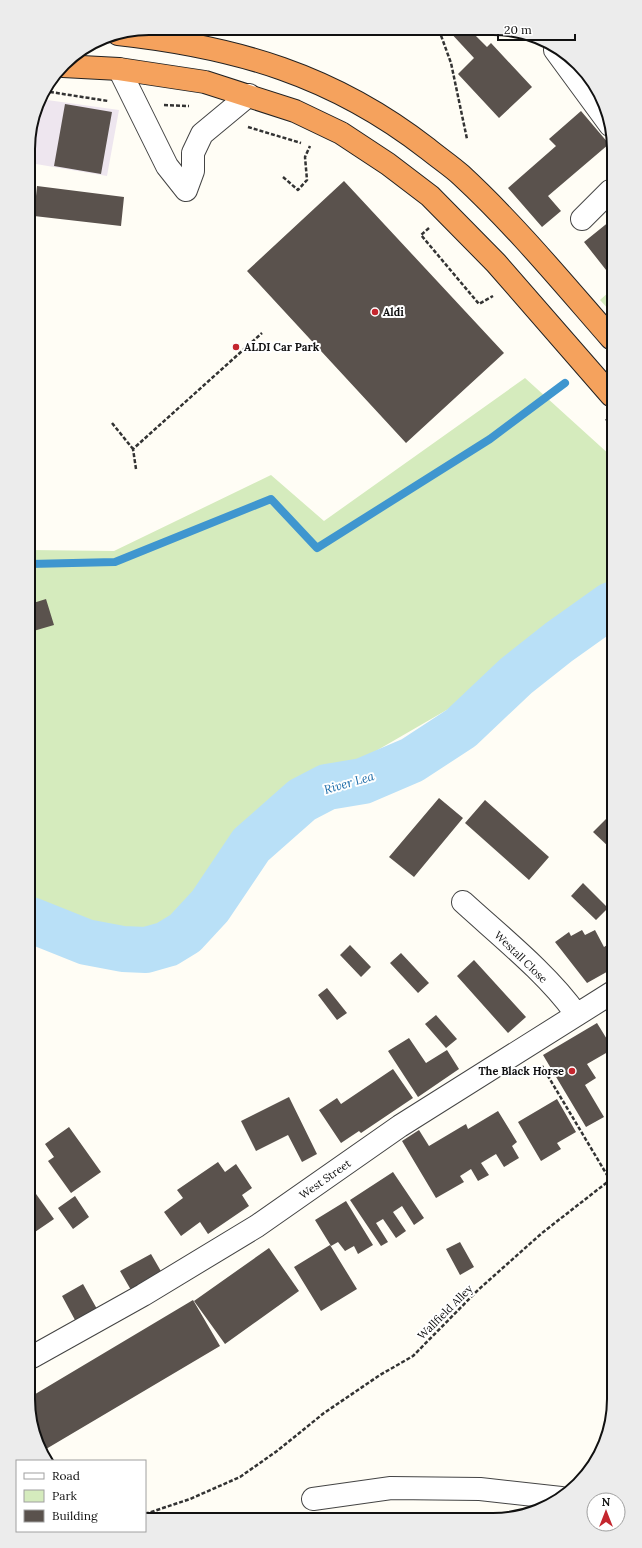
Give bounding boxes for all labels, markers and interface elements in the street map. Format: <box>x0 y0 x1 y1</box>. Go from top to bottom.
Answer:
scale bar <box>498 16 575 42</box>
text: 20 m <box>504 22 532 37</box>
place label: Aldi <box>383 305 404 319</box>
marker: Aldi <box>370 307 380 317</box>
place label: ALDI Car Park <box>244 340 320 354</box>
marker: ALDI Car Park <box>231 342 241 352</box>
water label: River Lea <box>322 768 376 797</box>
street label: Westall Close <box>491 928 551 986</box>
place label: The Black Horse <box>478 1064 564 1078</box>
marker: The Black Horse <box>567 1066 577 1076</box>
street label: West Street <box>296 1156 354 1202</box>
street label: Wallfield Alley <box>415 1281 476 1342</box>
legend <box>16 1460 146 1532</box>
text: Road <box>52 1468 80 1483</box>
text: Park <box>52 1488 78 1503</box>
north arrow <box>586 1492 626 1532</box>
text: N <box>602 1495 611 1509</box>
text: Building <box>52 1508 98 1523</box>

